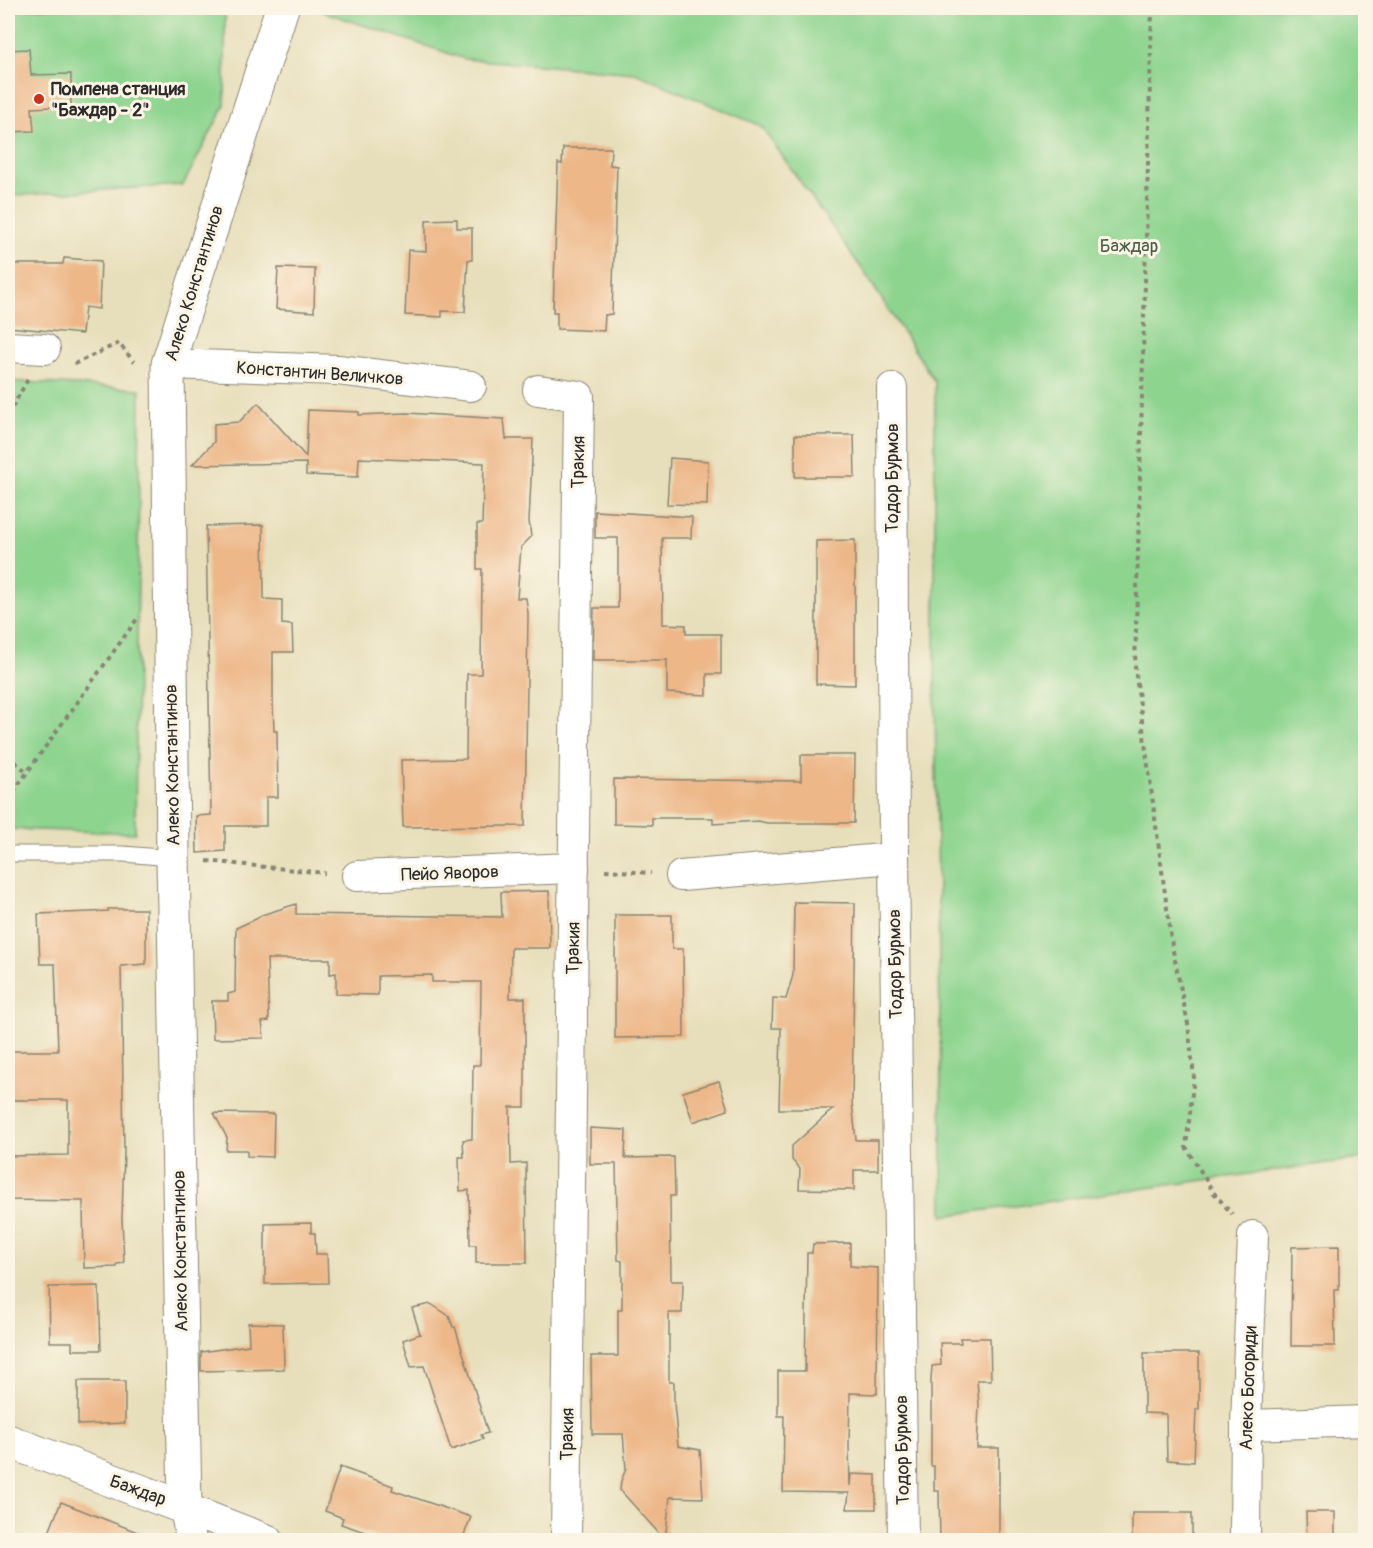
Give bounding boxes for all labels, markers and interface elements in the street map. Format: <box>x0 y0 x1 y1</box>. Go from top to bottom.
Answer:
place label: Помпена станция "Баждар - 2" <box>51 78 186 122</box>
marker: Помпена станция "Баждар - 2" <box>32 92 46 106</box>
street label: Алеко Константинов <box>160 203 229 364</box>
park label: Баждар <box>1100 235 1158 258</box>
street label: Константин Величков <box>236 356 404 391</box>
street label: Тодор Бурмов <box>881 423 904 533</box>
street label: Тракия <box>567 435 590 489</box>
street label: Алеко Константинов <box>160 684 185 846</box>
street label: Пейо Яворов <box>401 860 499 887</box>
street label: Тодор Бурмов <box>883 909 908 1019</box>
street label: Тракия <box>562 921 585 975</box>
street label: Алеко Константинов <box>168 1170 193 1332</box>
street label: Алеко Богориди <box>1235 1325 1262 1451</box>
street label: Тодор Бурмов <box>890 1395 915 1505</box>
street label: Тракия <box>556 1407 579 1461</box>
street label: Баждар <box>106 1470 169 1511</box>

